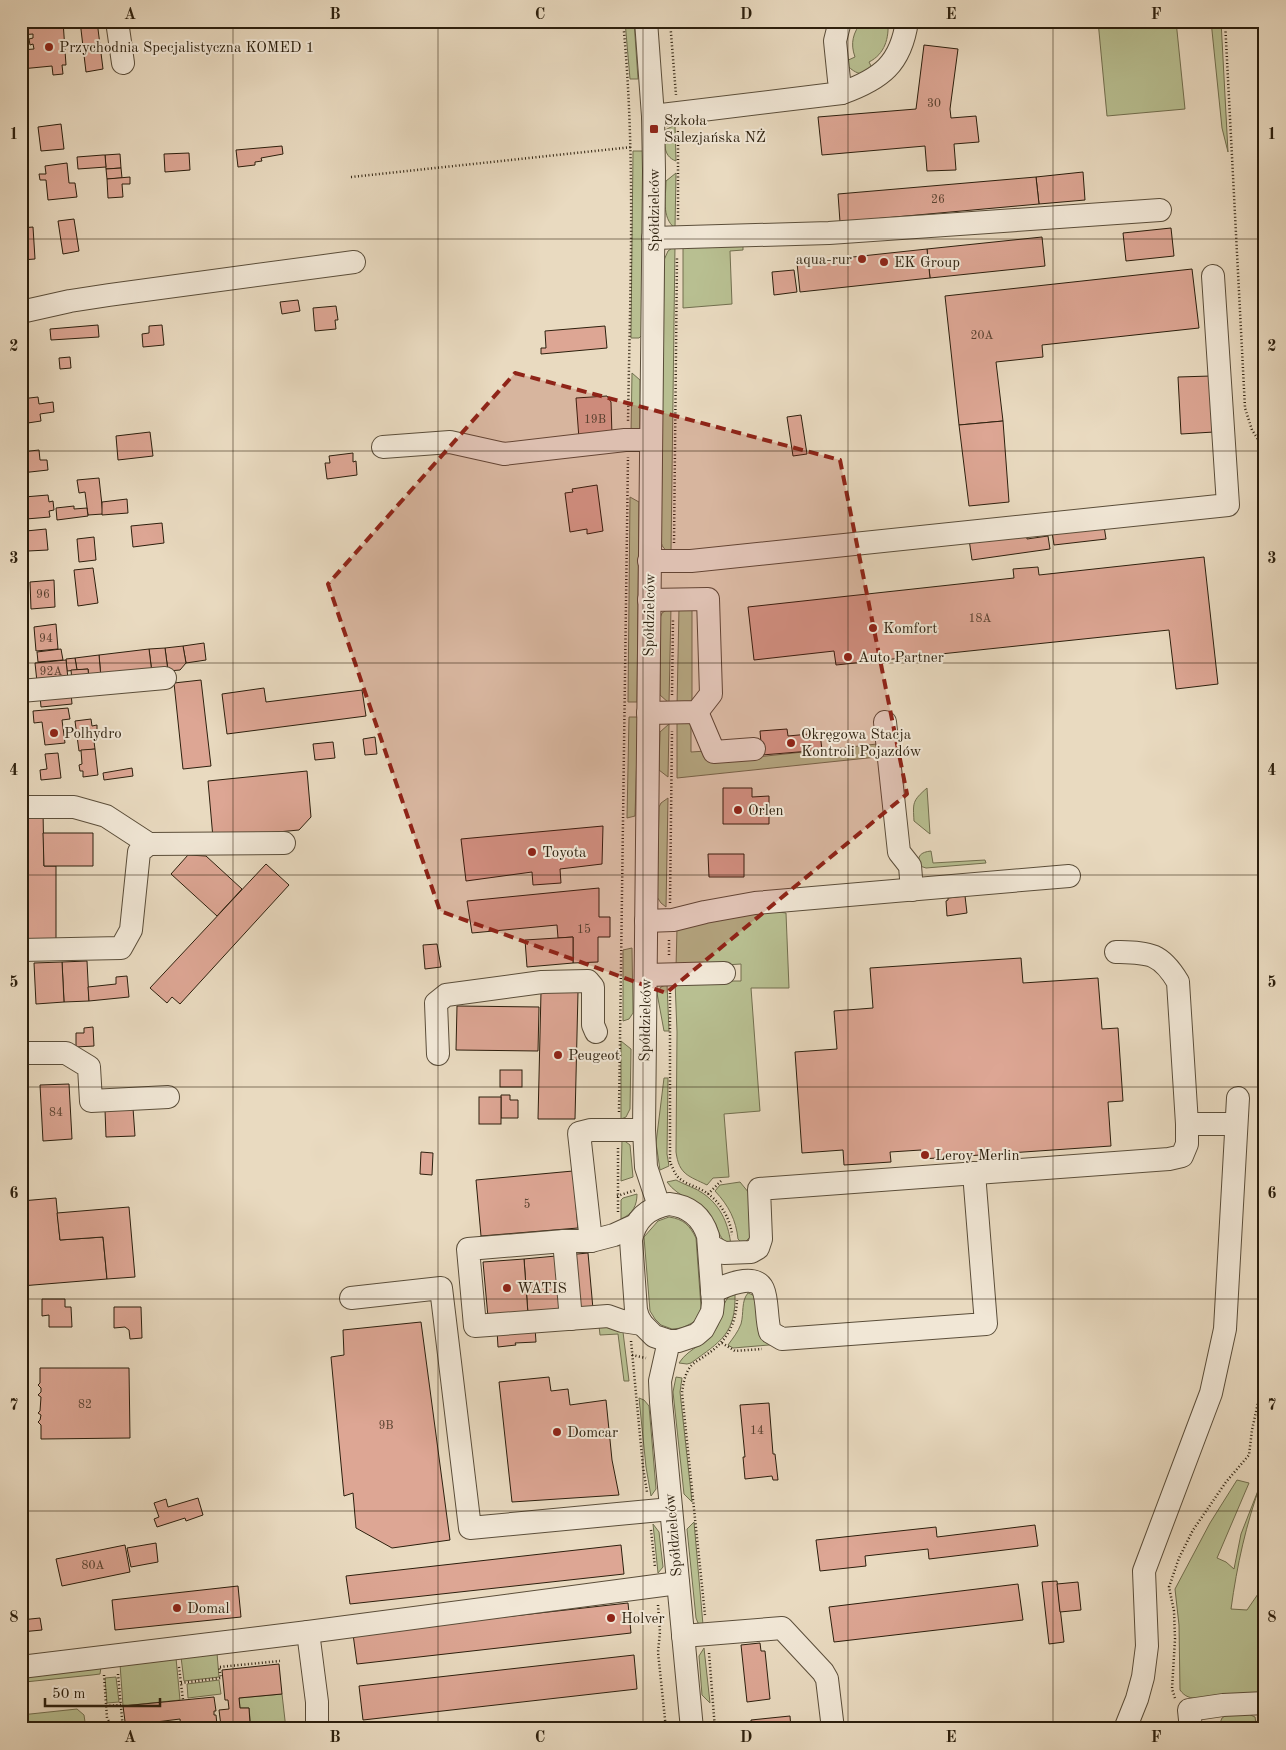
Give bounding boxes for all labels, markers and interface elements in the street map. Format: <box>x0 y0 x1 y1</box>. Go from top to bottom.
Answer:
text: A <box>124 7 136 23</box>
text: B <box>329 7 341 23</box>
text: C <box>535 7 545 23</box>
text: D <box>740 7 752 23</box>
text: E <box>945 7 957 23</box>
text: F <box>1151 7 1162 23</box>
marker: Przychodnia Specjalistyczna KOMED 1 <box>43 41 55 53</box>
place label: Przychodnia Specjalistyczna KOMED 1 <box>59 41 314 56</box>
house number: 30 <box>927 98 941 110</box>
place label: Szkoła Salezjańska NŻ <box>664 114 766 146</box>
marker: Szkoła Salezjańska NŻ <box>648 123 660 135</box>
text: 1 <box>9 127 19 143</box>
text: 1 <box>1267 127 1277 143</box>
street label: Spółdzielców <box>648 168 663 252</box>
house number: 26 <box>931 194 945 206</box>
place label: aqua-rur <box>796 253 852 268</box>
marker: aqua-rur <box>856 253 868 265</box>
marker: EK Group <box>878 256 890 268</box>
place label: EK Group <box>894 256 960 271</box>
house number: 20A <box>970 330 994 342</box>
text: 2 <box>9 339 19 355</box>
text: 2 <box>1267 339 1277 355</box>
house number: 19B <box>584 414 606 426</box>
text: 3 <box>9 551 19 567</box>
text: 3 <box>1267 551 1277 567</box>
street label: Spółdzielców <box>642 573 659 657</box>
house number: 96 <box>36 589 50 601</box>
house number: 18A <box>968 613 992 625</box>
marker: Komfort <box>867 622 879 634</box>
place label: Komfort <box>883 622 937 637</box>
house number: 94 <box>39 633 53 645</box>
marker: Auto Partner <box>842 651 854 663</box>
place label: Auto Partner <box>858 651 944 666</box>
house number: 92A <box>39 666 63 678</box>
marker: Polhydro <box>48 727 60 739</box>
place label: Polhydro <box>64 727 122 742</box>
place label: Okręgowa Stacja Kontroli Pojazdów <box>801 728 922 760</box>
marker: Okręgowa Stacja Kontroli Pojazdów <box>785 737 797 749</box>
text: 4 <box>9 763 19 779</box>
text: 4 <box>1267 763 1277 779</box>
marker: Orlen <box>732 804 744 816</box>
place label: Orlen <box>748 804 784 819</box>
marker: Toyota <box>526 846 538 858</box>
place label: Toyota <box>542 846 587 861</box>
house number: 15 <box>577 923 591 936</box>
text: 5 <box>9 975 19 991</box>
text: 5 <box>1267 975 1277 991</box>
street label: Spółdzielców <box>638 978 655 1062</box>
marker: Peugeot <box>552 1049 564 1061</box>
place label: Peugeot <box>568 1049 620 1064</box>
house number: 84 <box>49 1107 63 1119</box>
marker: Leroy Merlin <box>919 1149 931 1161</box>
place label: Leroy Merlin <box>935 1149 1020 1164</box>
text: 6 <box>9 1186 19 1202</box>
text: 6 <box>1267 1186 1277 1202</box>
house number: 5 <box>524 1198 531 1211</box>
marker: WATIS <box>501 1282 513 1294</box>
place label: WATIS <box>517 1282 567 1297</box>
text: 7 <box>9 1398 19 1414</box>
text: 7 <box>1267 1398 1277 1414</box>
house number: 82 <box>78 1399 92 1411</box>
house number: 9B <box>378 1420 394 1432</box>
house number: 14 <box>750 1425 764 1437</box>
marker: Domcar <box>551 1426 563 1438</box>
place label: Domcar <box>567 1426 618 1441</box>
street label: Spółdzielców <box>663 1492 686 1577</box>
house number: 80A <box>81 1560 105 1572</box>
marker: Domal <box>171 1602 183 1614</box>
place label: Domal <box>187 1602 230 1617</box>
text: 8 <box>9 1610 19 1626</box>
text: 8 <box>1267 1610 1277 1626</box>
marker: Holver <box>605 1612 617 1624</box>
place label: Holver <box>621 1612 665 1627</box>
scale bar <box>45 1675 160 1707</box>
text: 50 m <box>52 1687 86 1702</box>
text: A <box>124 1730 136 1746</box>
text: B <box>329 1730 341 1746</box>
text: C <box>535 1730 545 1746</box>
text: D <box>740 1730 752 1746</box>
text: E <box>945 1730 957 1746</box>
text: F <box>1151 1730 1162 1746</box>

